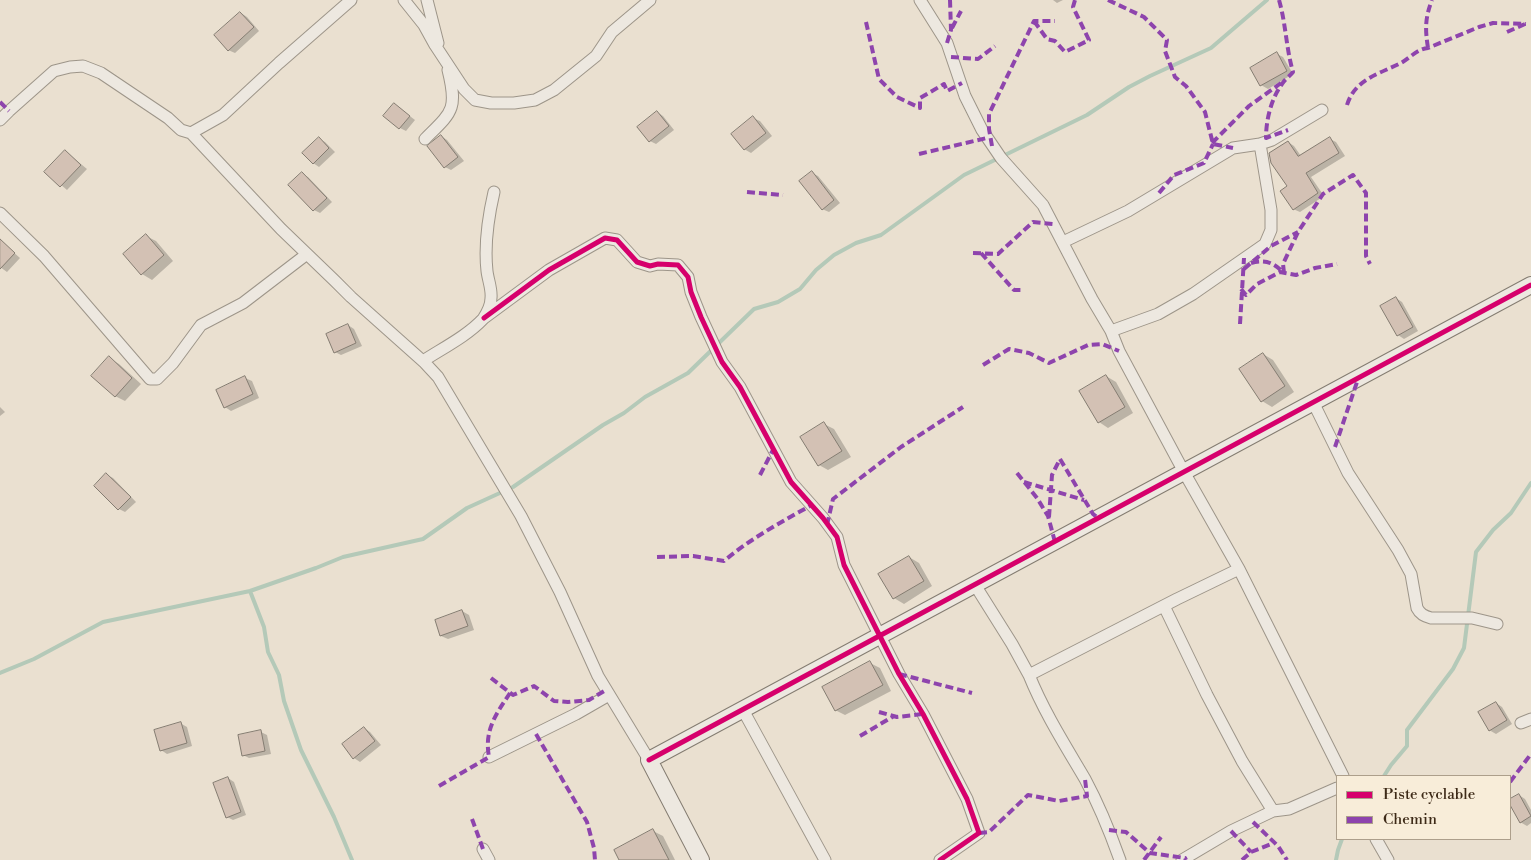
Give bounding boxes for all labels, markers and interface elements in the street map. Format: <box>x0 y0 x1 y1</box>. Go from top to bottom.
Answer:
legend <box>1336 775 1511 840</box>
text: Piste cyclable <box>1383 785 1475 804</box>
text: Chemin <box>1383 810 1437 829</box>

